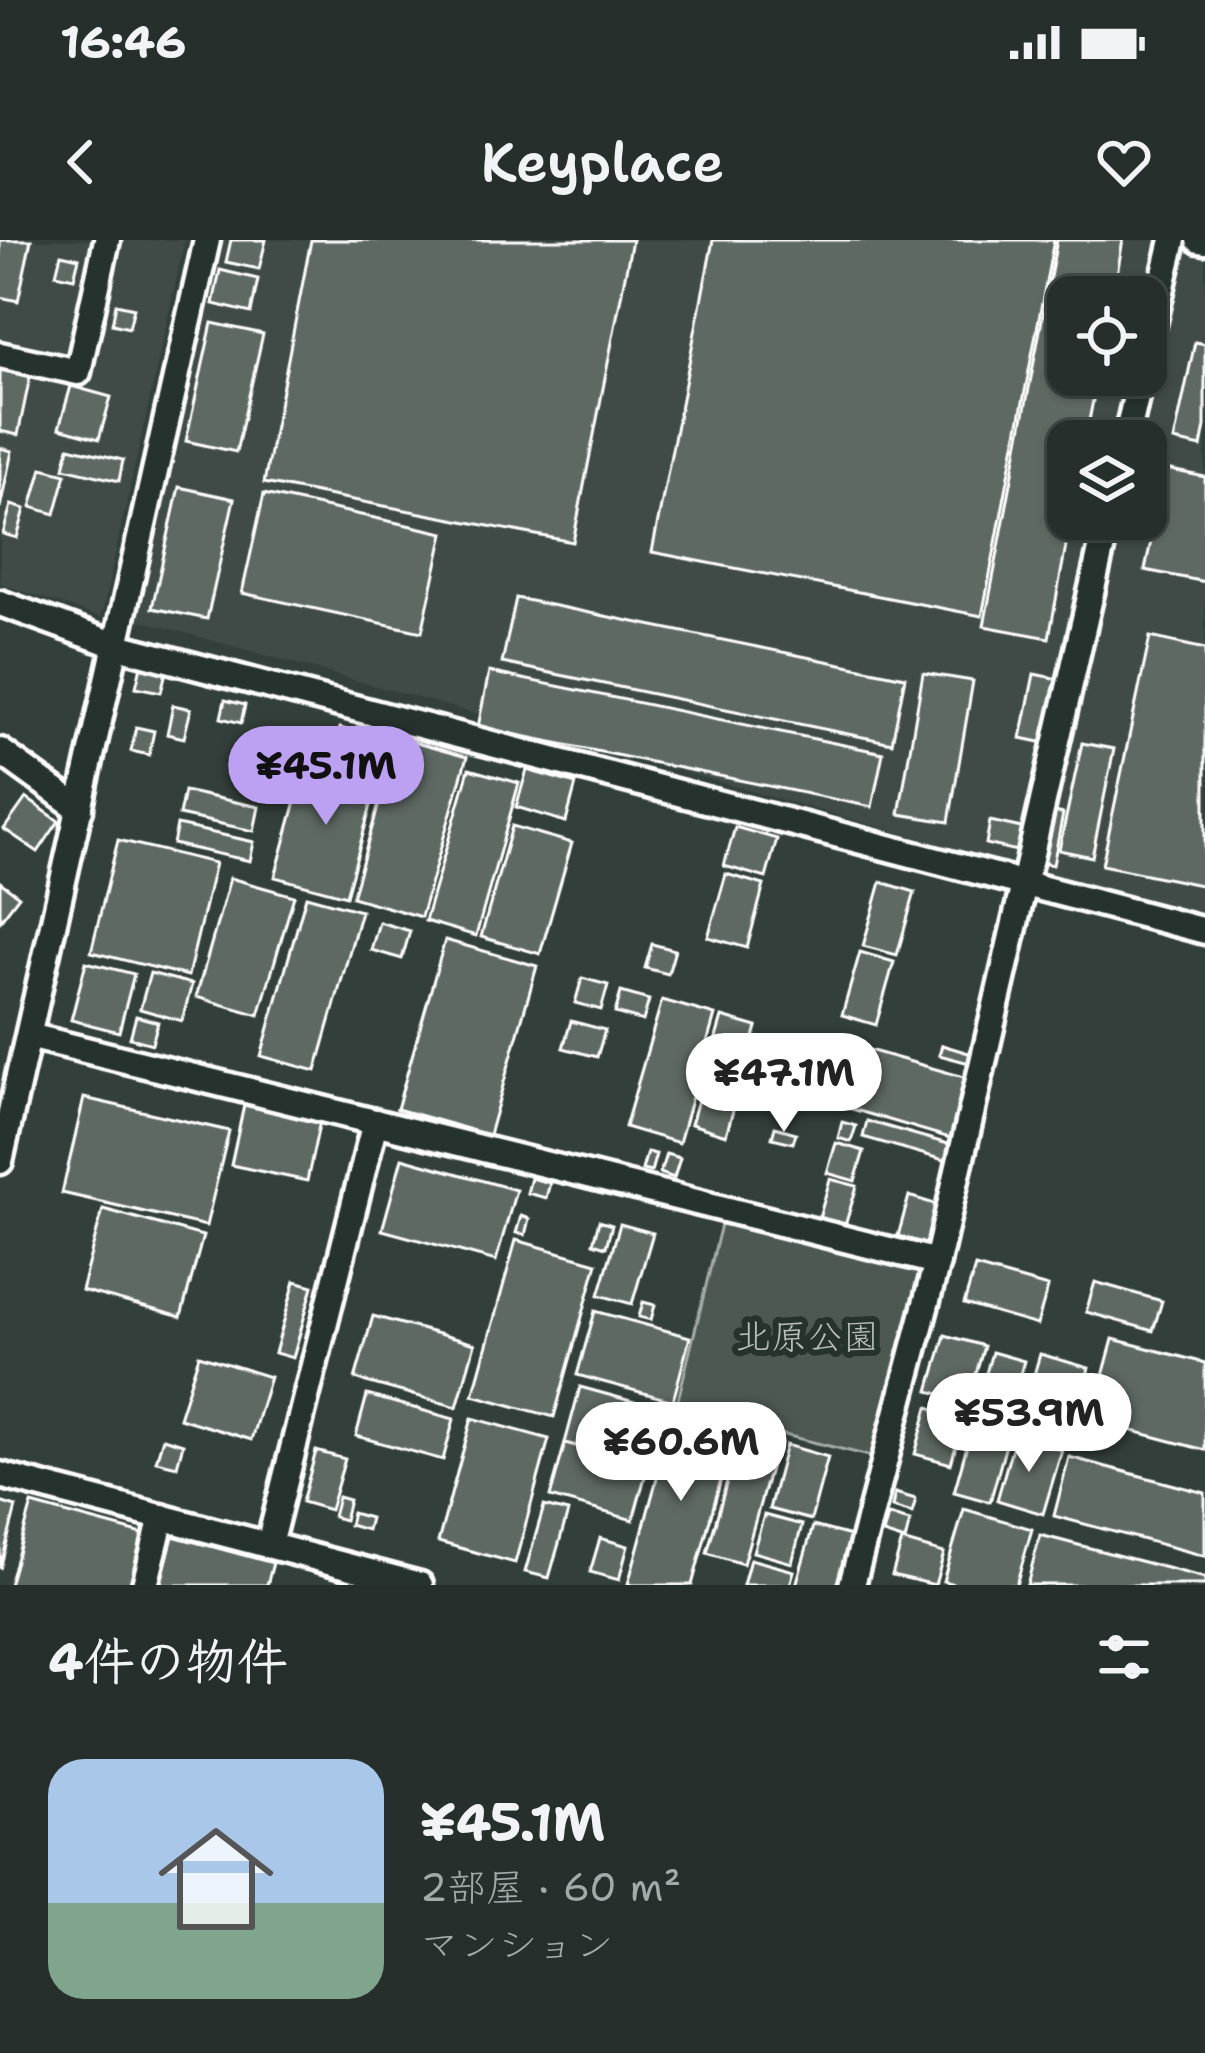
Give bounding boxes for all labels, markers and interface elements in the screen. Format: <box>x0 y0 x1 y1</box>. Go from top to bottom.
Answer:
text: 16:46 <box>60 12 186 72</box>
text: Keyplace <box>481 126 724 198</box>
icon: back <box>48 129 114 195</box>
icon: heart <box>1091 129 1157 195</box>
map controls <box>1047 276 1167 540</box>
button: locate <box>1047 276 1167 396</box>
button: layers <box>1047 420 1167 540</box>
pin: ¥45.1M <box>228 726 424 828</box>
text: ¥45.1M <box>255 739 397 791</box>
pin: ¥47.1M <box>686 1033 882 1135</box>
text: ¥47.1M <box>713 1046 855 1098</box>
park label: 北原公園 <box>735 1312 879 1361</box>
pin: ¥53.9M <box>931 1373 1127 1475</box>
text: ¥53.9M <box>954 1386 1104 1438</box>
pin: ¥60.6M <box>583 1402 779 1504</box>
text: ¥60.6M <box>603 1415 759 1467</box>
icon: filters <box>1091 1624 1157 1690</box>
text: 4件の物件 <box>48 1627 288 1695</box>
text: ¥45.1M <box>420 1788 605 1856</box>
icon: home <box>144 1807 288 1951</box>
text: 2部屋 · 60 m² <box>420 1861 681 1913</box>
text: マンション <box>420 1918 613 1970</box>

